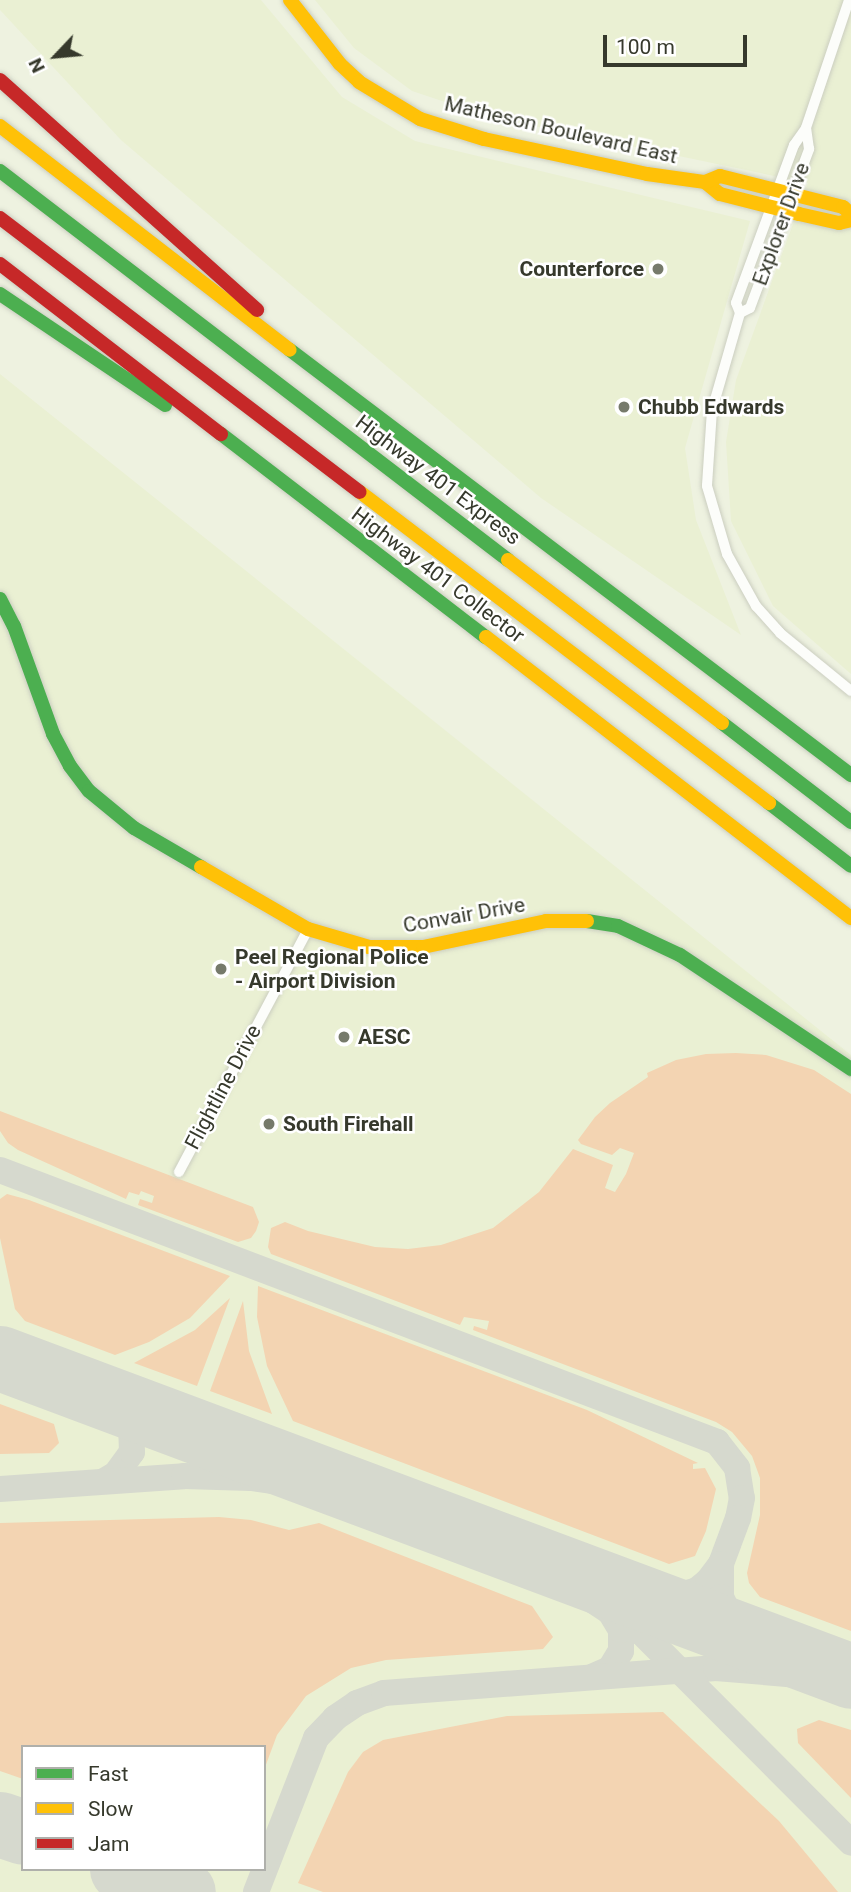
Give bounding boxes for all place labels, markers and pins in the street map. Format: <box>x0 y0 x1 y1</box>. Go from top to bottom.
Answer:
place label: Counterforce <box>519 256 644 282</box>
marker: Counterforce <box>650 261 666 277</box>
place label: Chubb Edwards <box>638 394 784 420</box>
marker: Chubb Edwards <box>616 399 632 415</box>
place label: Peel Regional Police - Airport Division <box>235 944 429 994</box>
marker: Peel Regional Police - Airport Division <box>213 961 229 977</box>
place label: AESC <box>358 1024 411 1050</box>
marker: AESC <box>336 1029 352 1045</box>
place label: South Firehall <box>283 1111 414 1137</box>
marker: South Firehall <box>261 1116 277 1132</box>

